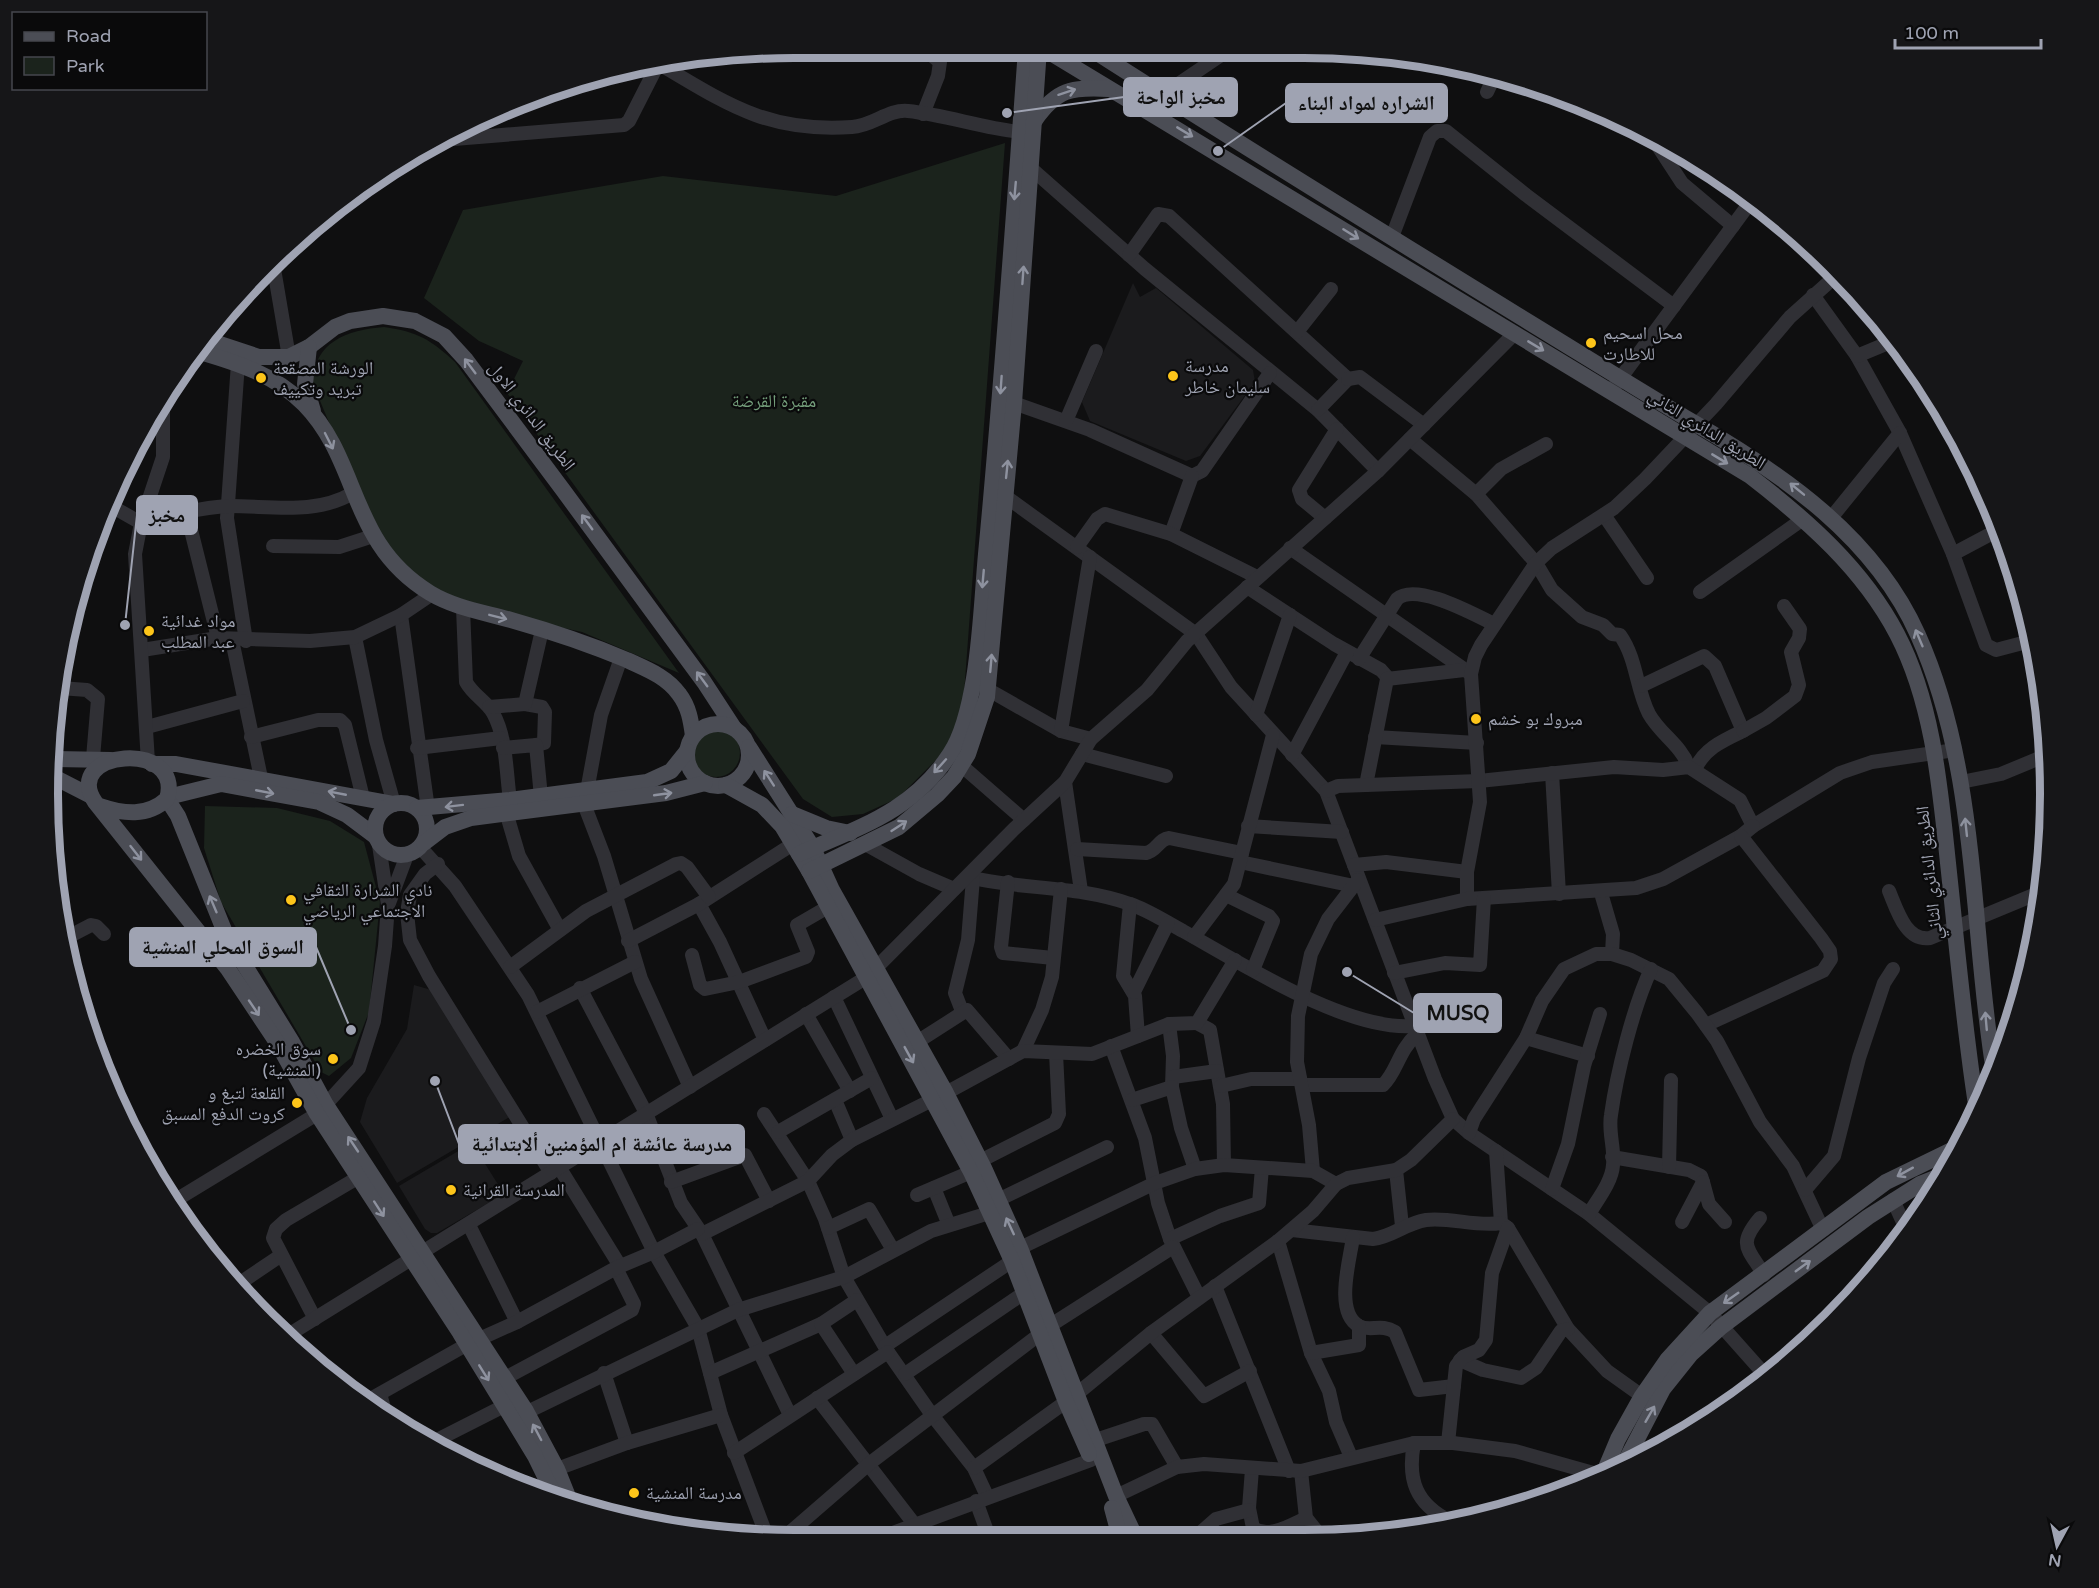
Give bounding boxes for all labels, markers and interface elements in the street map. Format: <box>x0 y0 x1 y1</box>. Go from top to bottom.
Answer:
legend <box>12 12 207 90</box>
scale bar <box>1895 12 2040 50</box>
text: 100 m <box>1904 22 1959 44</box>
text: Road <box>66 25 111 47</box>
text: Park <box>66 55 105 77</box>
callout: مخبز الواحة <box>1124 78 1237 116</box>
callout: الشراره لمواد البناء <box>1286 84 1447 122</box>
one-way arrow <box>1057 86 1076 97</box>
text: مخبز الواحة <box>1136 86 1226 110</box>
text: الشراره لمواد البناء <box>1297 92 1435 116</box>
one-way arrow <box>1176 127 1193 139</box>
one-way arrow <box>1009 180 1020 200</box>
one-way arrow <box>1342 228 1359 240</box>
one-way arrow <box>1018 265 1029 285</box>
place label: محل اسحيم للاطارت <box>1603 322 1683 365</box>
marker: محل اسحيم للاطارت <box>1584 336 1598 350</box>
one-way arrow <box>1527 341 1544 353</box>
place label: مدرسة سليمان خاطر <box>1184 355 1270 398</box>
place label: الورشة المصقعة تبريد وتكييف <box>273 357 373 400</box>
street label: الطريق الدائري الاول <box>481 357 580 477</box>
one-way arrow <box>464 358 477 374</box>
marker: مدرسة سليمان خاطر <box>1166 369 1180 383</box>
marker: الورشة المصقعة تبريد وتكييف <box>254 371 268 385</box>
one-way arrow <box>995 375 1006 395</box>
street label: الطريق الدائري الثاني <box>1642 384 1770 477</box>
park label: مقبرة القرضة <box>732 390 816 412</box>
one-way arrow <box>324 432 336 450</box>
one-way arrow <box>1711 453 1728 465</box>
one-way arrow <box>1002 459 1013 479</box>
one-way arrow <box>1790 482 1805 496</box>
callout: مخبز <box>137 496 197 534</box>
text: مخبز <box>148 504 185 528</box>
one-way arrow <box>580 515 593 531</box>
one-way arrow <box>977 569 988 589</box>
place label: مواد غدائية عبد المطلب <box>161 610 236 653</box>
one-way arrow <box>488 611 507 623</box>
marker: مواد غدائية عبد المطلب <box>142 624 156 638</box>
one-way arrow <box>1913 630 1924 648</box>
one-way arrow <box>986 654 997 674</box>
one-way arrow <box>696 672 708 688</box>
place label: مبروك بو خشم <box>1488 708 1583 731</box>
marker: مبروك بو خشم <box>1469 712 1483 726</box>
one-way arrow <box>933 758 947 773</box>
one-way arrow <box>762 770 774 787</box>
one-way arrow <box>255 787 275 798</box>
one-way arrow <box>327 787 347 798</box>
one-way arrow <box>653 788 672 799</box>
one-way arrow <box>444 801 464 812</box>
street label: الطريق الدائري الثاني <box>1911 805 1951 941</box>
one-way arrow <box>1960 817 1971 837</box>
one-way arrow <box>890 820 907 832</box>
one-way arrow <box>129 844 142 860</box>
place label: نادي الشرارة الثقافي الاجتماعي الرياضي <box>303 879 432 926</box>
marker: نادي الشرارة الثقافي الاجتماعي الرياضي <box>284 893 298 907</box>
one-way arrow <box>207 895 218 913</box>
callout: السوق المحلي المنشية <box>130 928 316 966</box>
text: السوق المحلي المنشية <box>142 936 304 963</box>
callout: MUSQ <box>1414 994 1501 1032</box>
one-way arrow <box>248 999 260 1016</box>
text: MUSQ <box>1426 1002 1490 1026</box>
one-way arrow <box>1980 1011 1991 1031</box>
place label: سوق الخضره (المنشية) <box>236 1038 321 1081</box>
one-way arrow <box>904 1045 915 1063</box>
marker: سوق الخضره (المنشية) <box>326 1052 340 1066</box>
place label: القلعة لتبغ و كروت الدفع المسبق <box>162 1082 286 1126</box>
marker: القلعة لتبغ و كروت الدفع المسبق <box>290 1096 304 1110</box>
callout: مدرسة عائشة ام المؤمنين ألابتدائية <box>459 1125 744 1163</box>
text: مدرسة عائشة ام المؤمنين ألابتدائية <box>472 1131 732 1158</box>
one-way arrow <box>347 1137 359 1153</box>
one-way arrow <box>1897 1166 1914 1178</box>
place label: المدرسة القرانية <box>463 1179 565 1201</box>
marker: المدرسة القرانية <box>444 1183 458 1197</box>
one-way arrow <box>373 1200 385 1217</box>
one-way arrow <box>1004 1218 1016 1236</box>
one-way arrow <box>1795 1259 1811 1272</box>
one-way arrow <box>1723 1292 1739 1304</box>
one-way arrow <box>478 1364 490 1381</box>
one-way arrow <box>1644 1406 1656 1423</box>
one-way arrow <box>531 1424 542 1442</box>
place label: مدرسة المنشية <box>646 1482 742 1504</box>
marker: مدرسة المنشية <box>627 1486 641 1500</box>
north arrow <box>2027 1516 2087 1576</box>
text: N <box>2047 1549 2063 1571</box>

